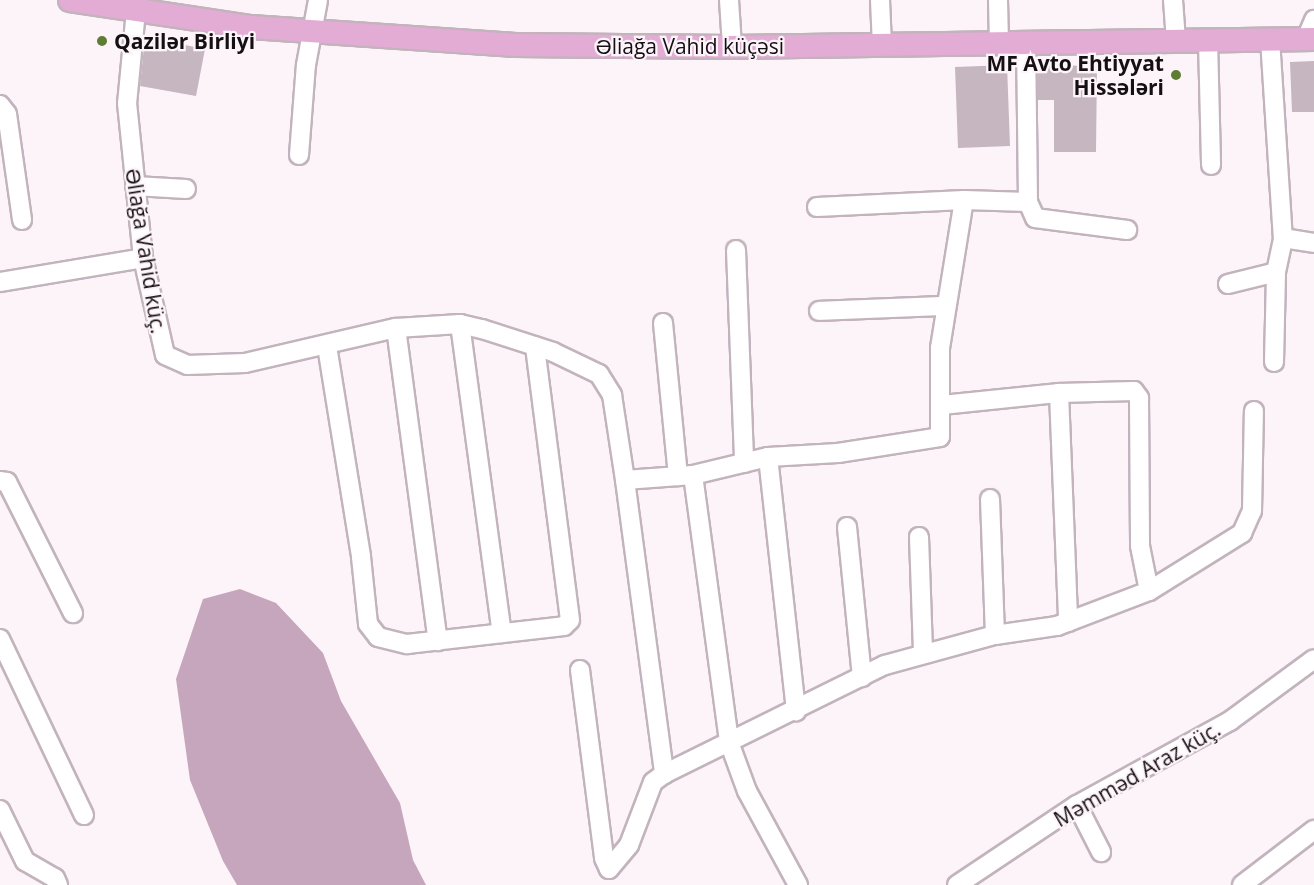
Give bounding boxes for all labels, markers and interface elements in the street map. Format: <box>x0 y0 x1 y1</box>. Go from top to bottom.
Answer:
place label: Qazilər Birliyi <box>114 28 255 54</box>
street label: Əliağa Vahid küçəsi <box>596 33 784 59</box>
marker: Qazilər Birliyi <box>95 34 109 48</box>
place label: MF Avto Ehtiyyat Hissələri <box>986 50 1164 100</box>
marker: MF Avto Ehtiyyat Hissələri <box>1169 68 1183 82</box>
street label: Əliağa Vahid küç. <box>121 167 171 335</box>
street label: Məmməd Araz küç. <box>1049 716 1225 832</box>

